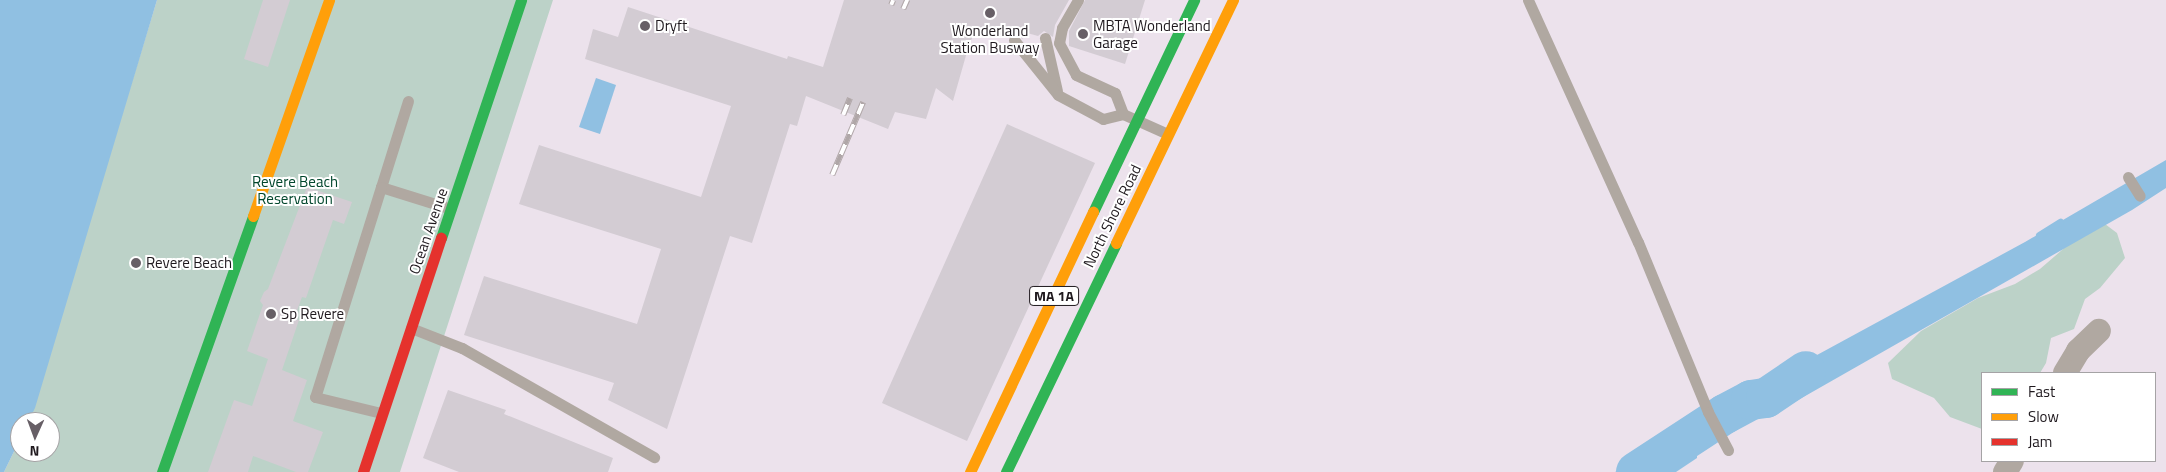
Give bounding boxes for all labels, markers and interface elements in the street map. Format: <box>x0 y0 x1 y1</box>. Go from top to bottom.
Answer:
marker: Wonderland Station Busway <box>984 7 996 19</box>
place label: MBTA Wonderland Garage <box>1093 16 1211 51</box>
place label: Dryft <box>655 17 687 35</box>
marker: Dryft <box>639 20 651 32</box>
place label: Wonderland Station Busway <box>941 21 1039 56</box>
marker: MBTA Wonderland Garage <box>1077 28 1089 40</box>
street label: North Shore Road <box>1079 162 1145 270</box>
park label: Revere Beach Reservation <box>252 172 338 207</box>
street label: Ocean Avenue <box>405 186 451 276</box>
place label: Revere Beach <box>146 254 232 272</box>
marker: Revere Beach <box>130 257 142 269</box>
road number: MA 1A <box>1029 284 1079 308</box>
place label: Sp Revere <box>281 305 344 323</box>
marker: Sp Revere <box>265 308 277 320</box>
legend <box>1981 372 2156 462</box>
text: Fast <box>2028 380 2055 403</box>
text: Slow <box>2028 405 2059 428</box>
north arrow <box>10 412 60 462</box>
text: Jam <box>2028 430 2052 453</box>
text: N <box>29 441 40 462</box>

